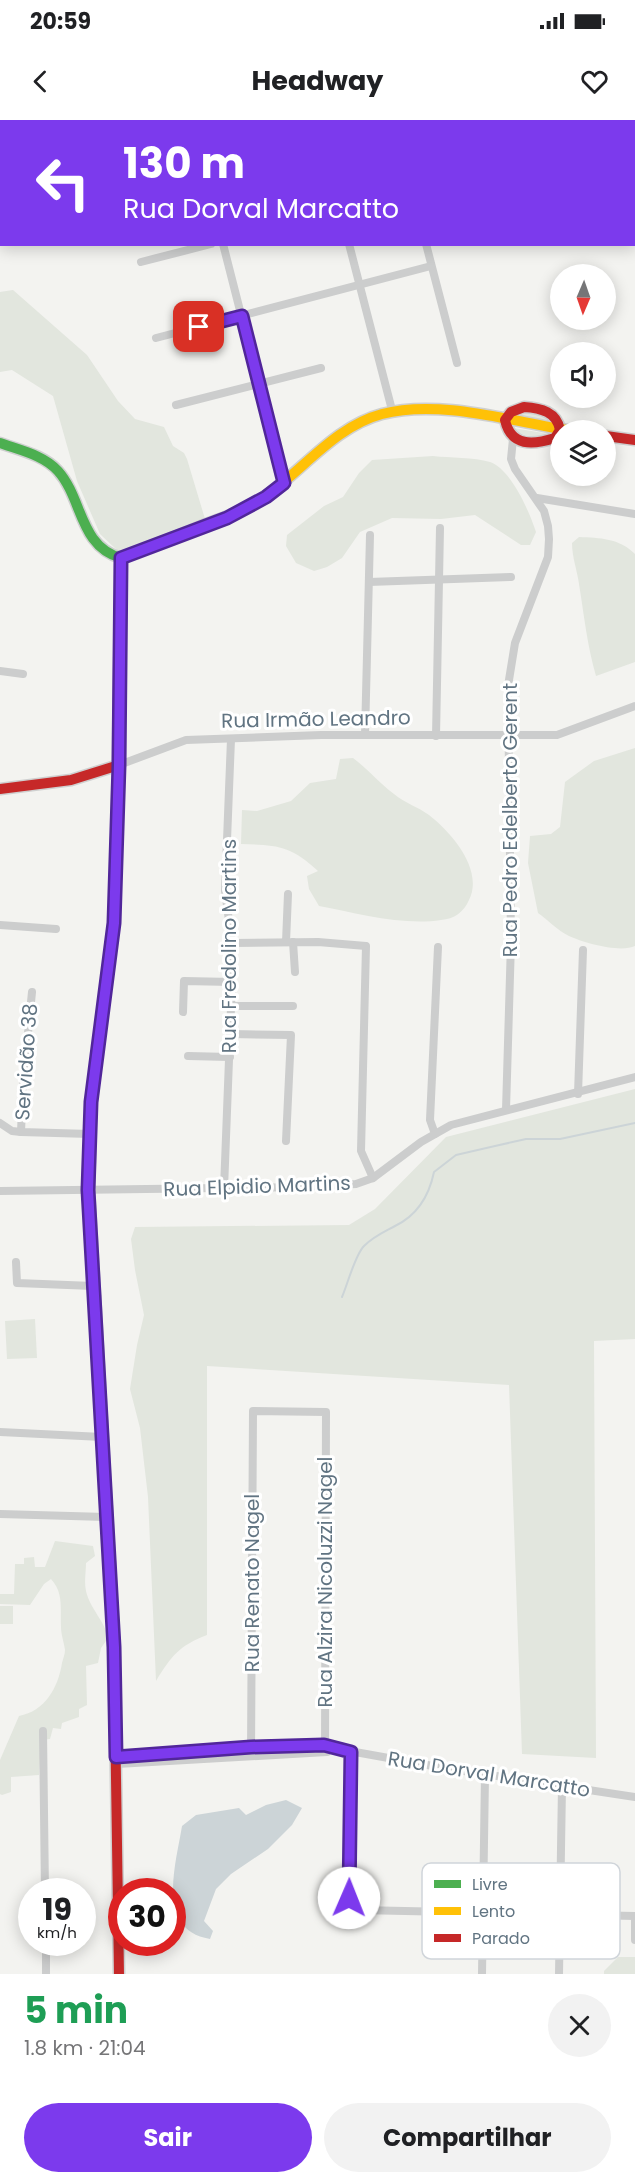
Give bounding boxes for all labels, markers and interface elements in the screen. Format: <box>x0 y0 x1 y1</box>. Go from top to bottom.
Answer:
text: 20:59 <box>30 6 91 37</box>
text: Headway <box>252 62 383 99</box>
icon: back <box>24 65 57 98</box>
icon: heart <box>578 65 611 98</box>
text: 130 m <box>123 134 245 193</box>
icon: left <box>24 144 102 222</box>
text: Rua Dorval Marcatto <box>123 190 399 227</box>
north arrow <box>550 264 616 330</box>
map controls <box>550 264 616 486</box>
pin <box>173 301 224 352</box>
icon: arrive <box>182 310 215 343</box>
button: sound <box>550 342 616 408</box>
button: layers <box>550 420 616 486</box>
street label: Rua Pedro Edelberto Gerent <box>496 683 524 957</box>
street label: Rua Irmão Leandro <box>221 703 411 735</box>
street label: Rua Fredolino Martins <box>215 839 243 1053</box>
street label: Servidão 38 <box>8 1003 44 1121</box>
street label: Rua Elpidio Martins <box>163 1169 351 1203</box>
street label: Rua Alzira Nicoluzzi Nagel <box>311 1456 339 1708</box>
street label: Rua Renato Nagel <box>238 1494 266 1672</box>
street label: Rua Dorval Marcatto <box>386 1744 592 1804</box>
legend <box>422 1863 620 1959</box>
position arrow <box>317 1866 381 1930</box>
text: Livre <box>472 1873 508 1896</box>
speed limit sign: 30 <box>108 1878 186 1956</box>
text: 19 <box>42 1888 72 1931</box>
text: Lento <box>472 1900 515 1923</box>
text: km/h <box>37 1922 77 1943</box>
text: Parado <box>472 1927 530 1950</box>
text: 5 min <box>24 1985 128 2036</box>
button: close <box>548 1994 611 2057</box>
text: 1.8 km · 21:04 <box>24 2034 146 2062</box>
button: Sair <box>24 2103 312 2172</box>
button: Compartilhar <box>324 2103 611 2172</box>

